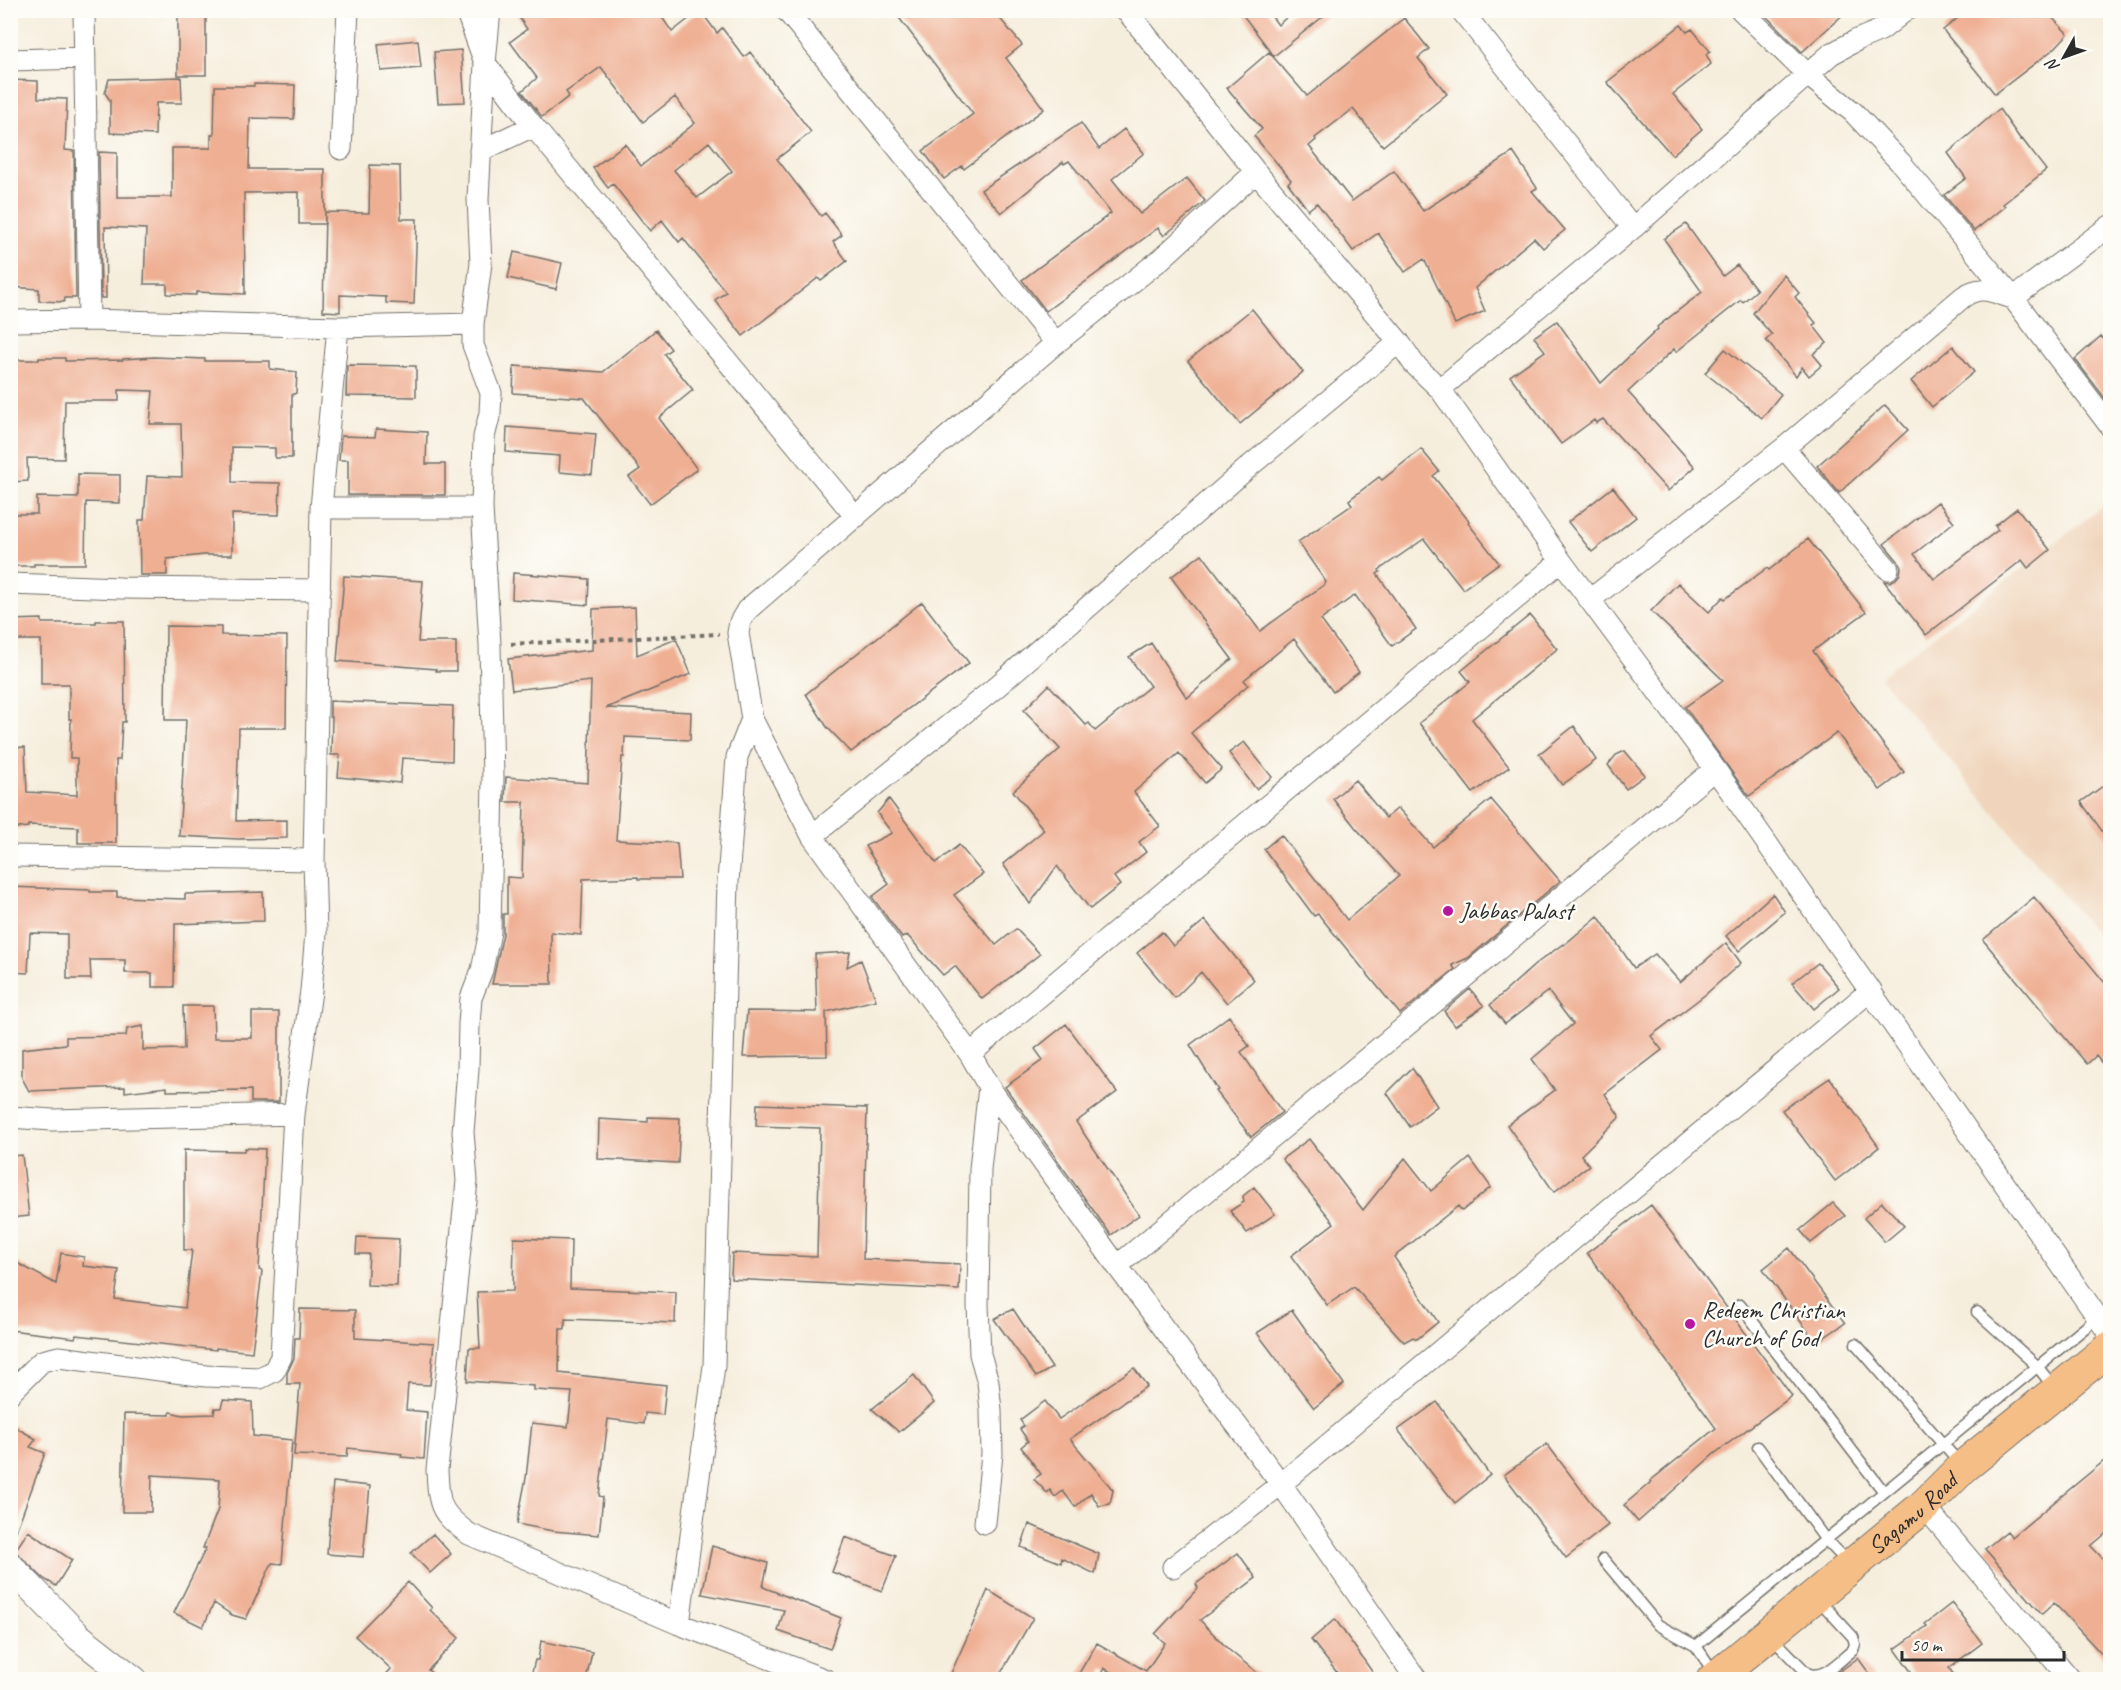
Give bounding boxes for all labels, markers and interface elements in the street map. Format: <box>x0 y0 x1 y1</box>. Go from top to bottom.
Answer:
north arrow <box>2034 27 2094 87</box>
text: N <box>2040 53 2064 76</box>
place label: Jabbas Palast <box>1459 896 1576 926</box>
marker: Jabbas Palast <box>1441 904 1455 918</box>
place label: Redeem Christian Church of God <box>1702 1295 1846 1353</box>
marker: Redeem Christian Church of God <box>1683 1317 1697 1331</box>
street label: Sagamu Road <box>1862 1464 1966 1561</box>
scale bar <box>1902 1624 2064 1662</box>
text: 50 m <box>1911 1634 1944 1656</box>

